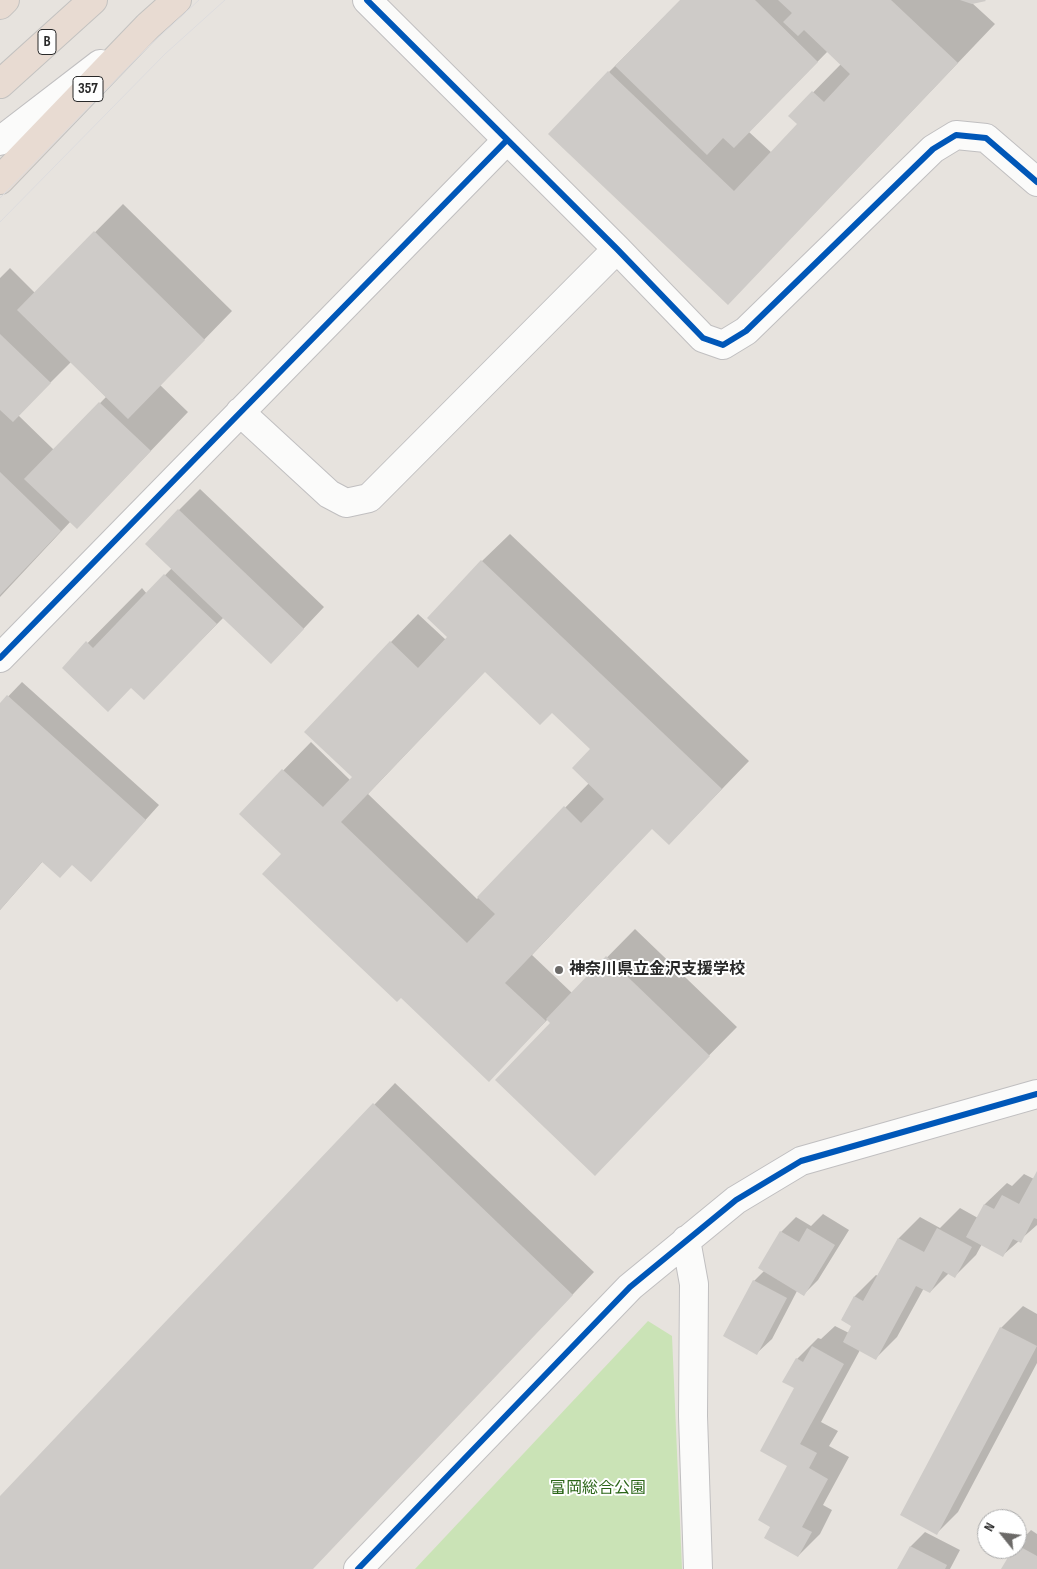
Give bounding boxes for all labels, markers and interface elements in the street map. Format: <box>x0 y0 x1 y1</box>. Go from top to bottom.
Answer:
road number: B <box>38 30 56 54</box>
road number: 357 <box>73 76 103 102</box>
place label: 神奈川県立金沢支援学校 <box>569 960 745 980</box>
marker: 神奈川県立金沢支援学校 <box>553 964 565 976</box>
park label: 富岡総合公園 <box>550 1479 646 1499</box>
north arrow <box>977 1509 1027 1559</box>
text: N <box>980 1520 999 1534</box>

